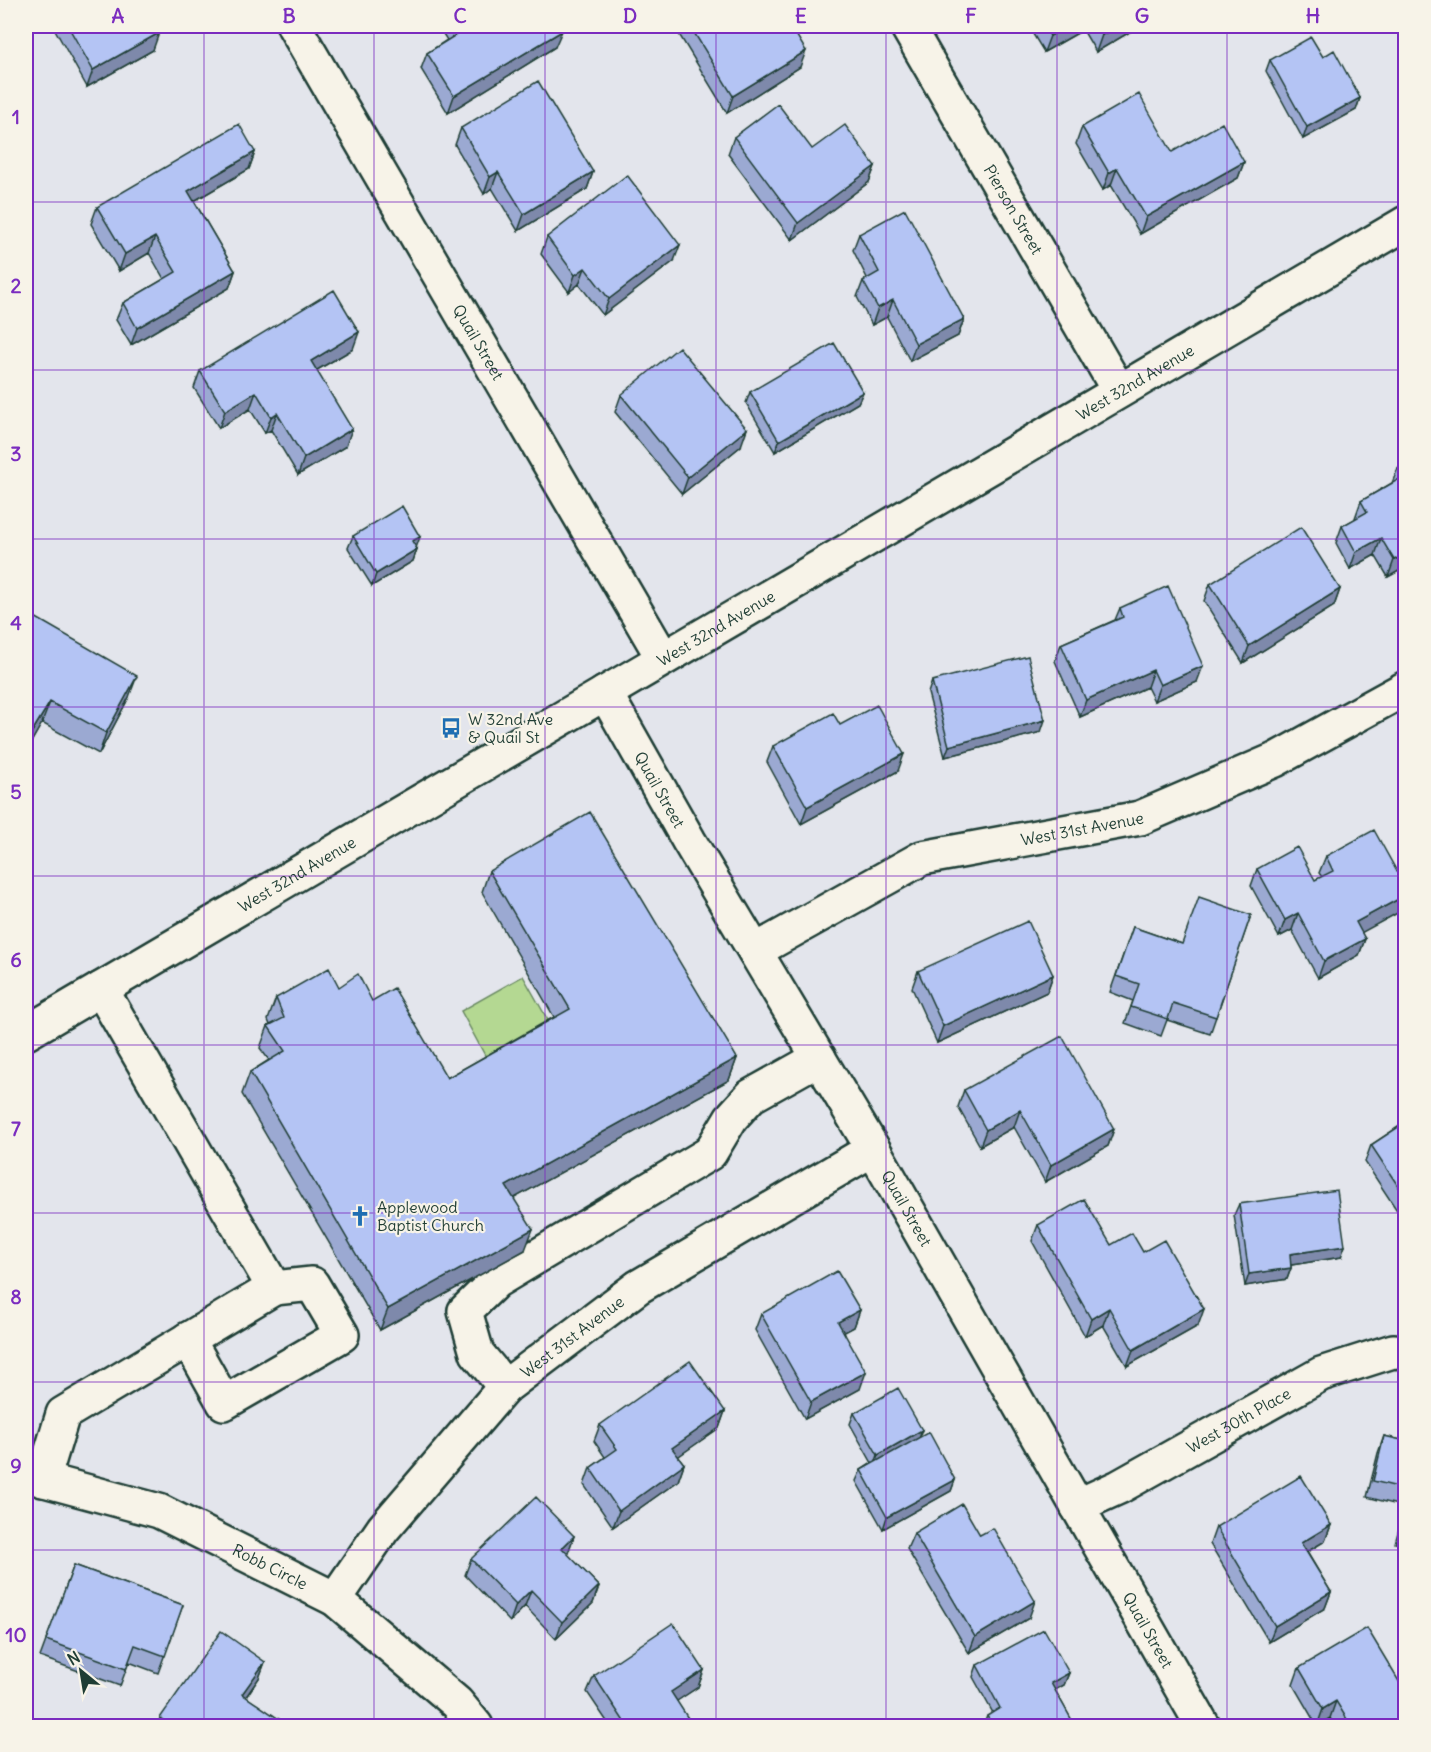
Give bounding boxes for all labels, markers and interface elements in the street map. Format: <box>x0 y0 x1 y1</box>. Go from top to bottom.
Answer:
text: A <box>112 3 125 28</box>
text: B <box>282 3 296 28</box>
text: C <box>453 3 467 28</box>
text: D <box>623 3 637 28</box>
text: E <box>795 3 807 28</box>
text: F <box>965 3 977 28</box>
text: G <box>1135 3 1149 28</box>
text: H <box>1306 3 1320 28</box>
text: 1 <box>12 104 20 129</box>
street label: Pierson Street <box>980 161 1048 258</box>
text: 2 <box>11 273 22 298</box>
street label: Quail Street <box>449 301 509 384</box>
street label: West 32nd Avenue <box>1073 340 1198 424</box>
text: 3 <box>10 441 22 466</box>
street label: West 32nd Avenue <box>653 586 778 670</box>
text: 4 <box>10 610 22 635</box>
place label: W 32nd Ave & Quail St <box>468 709 553 747</box>
bus stop icon: W 32nd Ave & Quail St <box>439 716 463 740</box>
street label: Quail Street <box>630 748 690 832</box>
text: 5 <box>10 779 22 804</box>
street label: West 31st Avenue <box>1019 808 1145 850</box>
street label: West 32nd Avenue <box>234 832 359 916</box>
text: 6 <box>10 947 22 972</box>
text: 7 <box>11 1116 21 1141</box>
street label: Quail Street <box>877 1167 937 1250</box>
place label: Applewood Baptist Church <box>377 1197 484 1235</box>
church icon: Applewood Baptist Church <box>348 1204 372 1228</box>
text: 8 <box>10 1284 22 1309</box>
street label: West 31st Avenue <box>516 1291 628 1382</box>
street label: West 30th Place <box>1183 1383 1294 1457</box>
text: 9 <box>10 1453 22 1478</box>
street label: Robb Circle <box>229 1539 311 1594</box>
street label: Quail Street <box>1118 1588 1178 1672</box>
text: 10 <box>5 1622 27 1647</box>
north arrow <box>51 1641 111 1701</box>
text: N <box>64 1647 83 1669</box>

